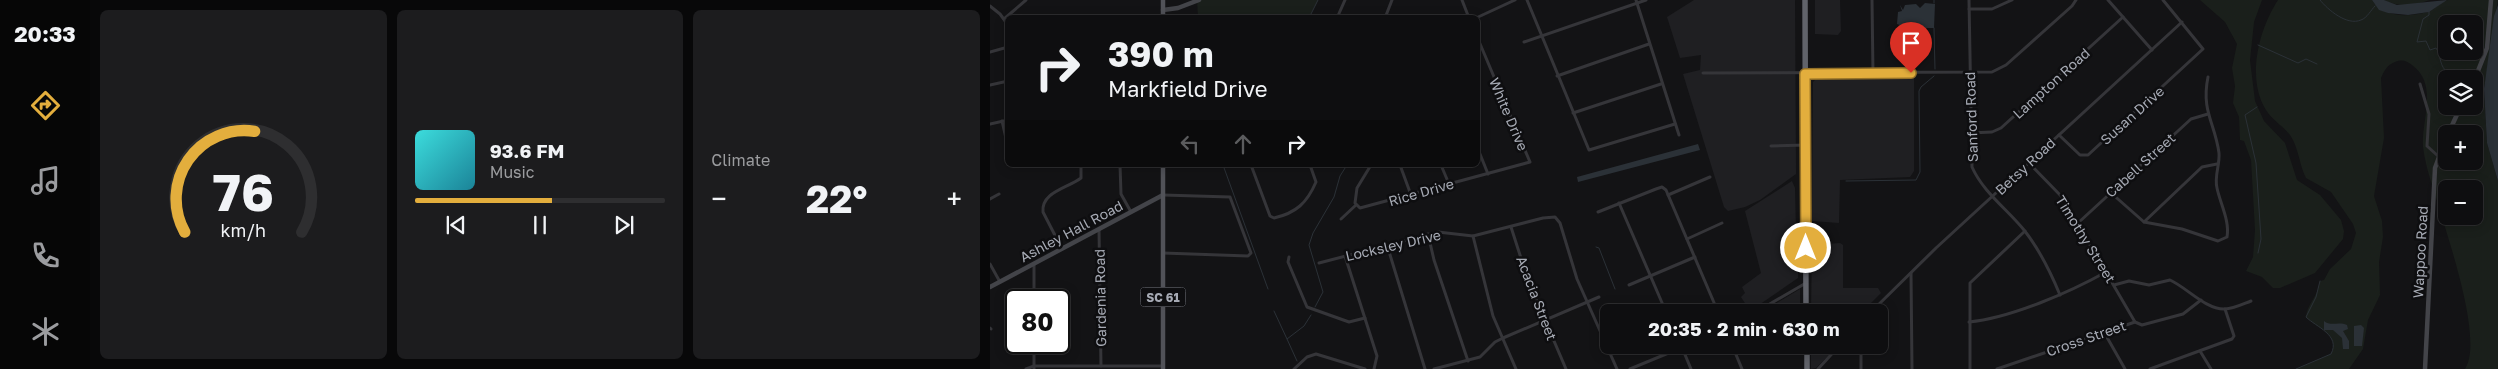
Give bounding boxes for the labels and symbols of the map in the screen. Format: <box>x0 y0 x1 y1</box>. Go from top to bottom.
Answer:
pin <box>1890 22 1932 73</box>
street label: Lampton Road <box>2009 44 2093 122</box>
street label: Sanford Road <box>1961 71 1981 163</box>
street label: White Drive <box>1486 75 1532 153</box>
street label: Susan Drive <box>2097 82 2167 148</box>
street label: Cabell Street <box>2102 129 2178 201</box>
street label: Betsy Road <box>1991 134 2059 198</box>
street label: Rice Drive <box>1386 175 1456 209</box>
street label: Timothy Street <box>2052 192 2120 286</box>
street label: Ashley Hall Road <box>1017 197 1125 265</box>
street label: Wappoo Road <box>2409 205 2431 299</box>
position arrow <box>1779 221 1831 273</box>
street label: Locksley Drive <box>1344 226 1442 264</box>
street label: Gardenia Road <box>1091 249 1109 347</box>
street label: Acacia Street <box>1513 253 1561 343</box>
road number: SC 61 <box>1140 288 1186 306</box>
speed limit sign: 80 <box>1005 289 1070 354</box>
street label: Cross Street <box>2044 316 2128 360</box>

